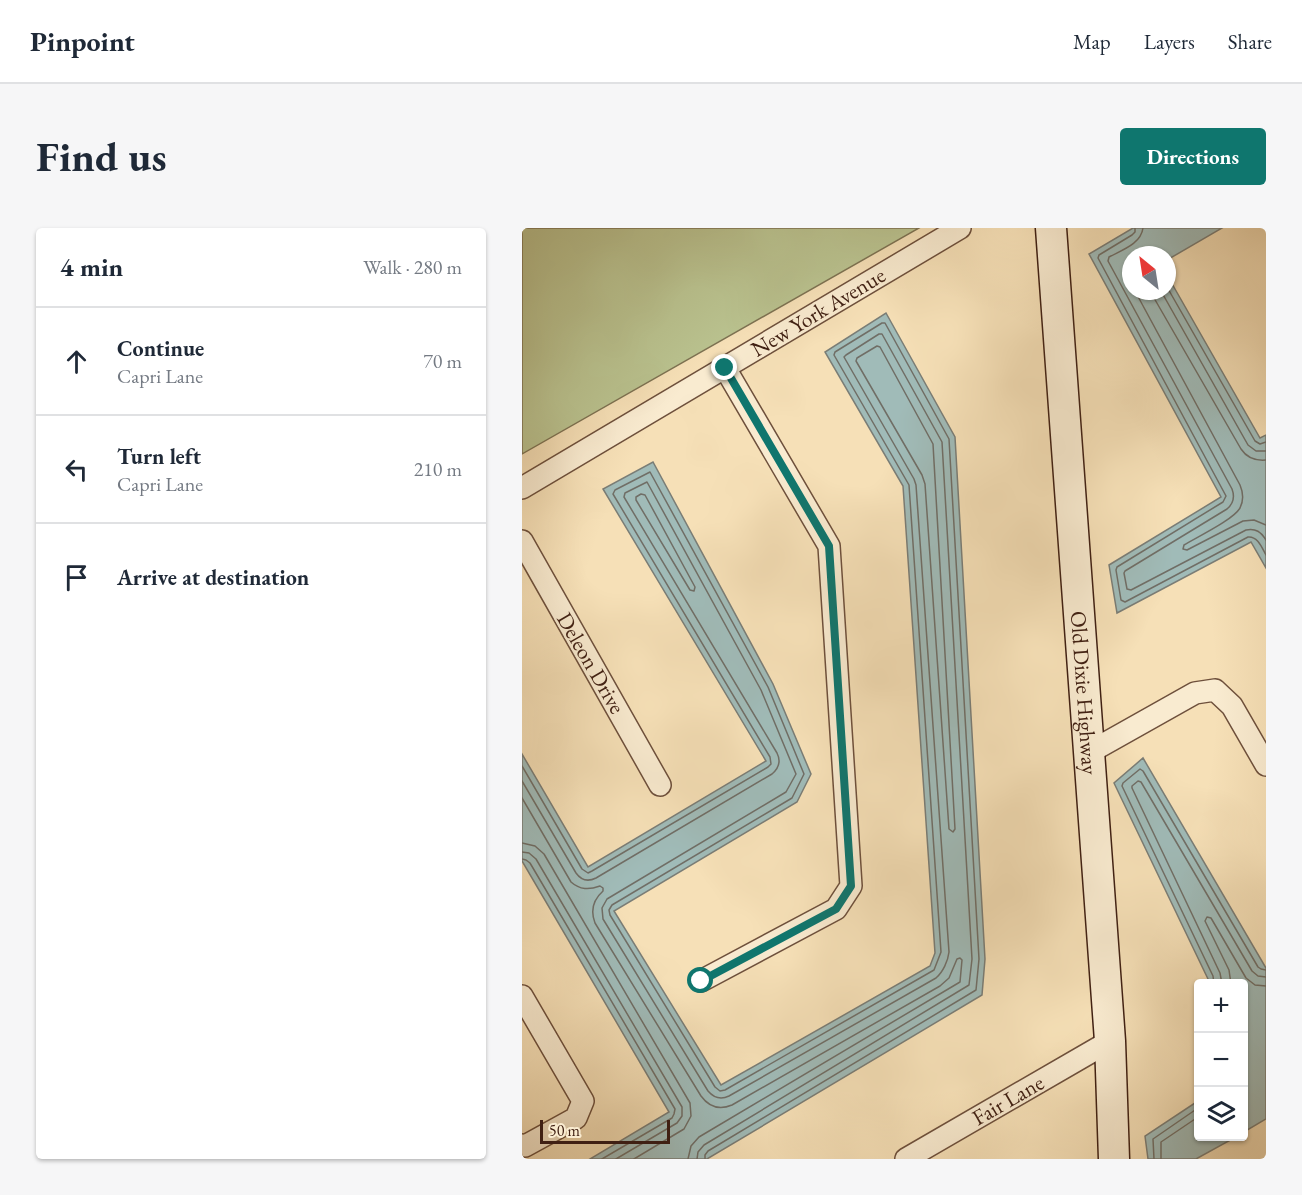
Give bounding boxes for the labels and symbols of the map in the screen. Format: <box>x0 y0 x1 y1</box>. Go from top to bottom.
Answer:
north arrow <box>1122 246 1176 300</box>
street label: New York Avenue <box>745 260 891 364</box>
route end <box>711 354 737 380</box>
street label: Deleon Drive <box>550 607 632 719</box>
street label: Old Dixie Highway <box>1064 610 1105 776</box>
route start <box>687 967 713 993</box>
street label: Fair Lane <box>967 1068 1050 1132</box>
scale bar <box>540 1117 670 1144</box>

